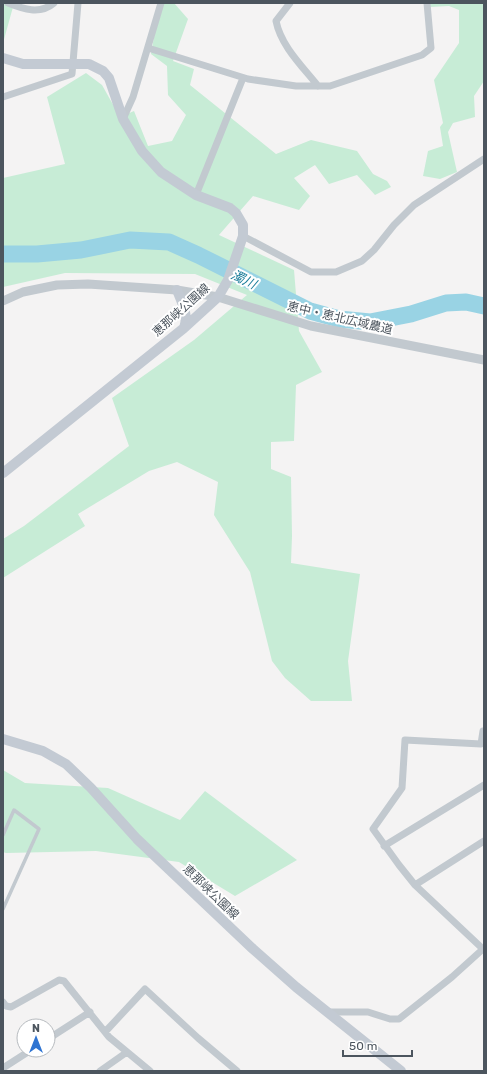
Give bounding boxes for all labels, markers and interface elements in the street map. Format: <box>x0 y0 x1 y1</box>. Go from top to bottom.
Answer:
water label: 濁川 <box>229 267 261 293</box>
street label: 恵那峡公園線 <box>150 281 212 339</box>
street label: 恵中・恵北広域農道 <box>286 299 394 337</box>
street label: 恵那峡公園線 <box>180 862 242 922</box>
north arrow <box>16 1018 56 1058</box>
text: N <box>32 1022 40 1035</box>
scale bar <box>343 1032 412 1058</box>
text: 50 m <box>349 1039 377 1053</box>

